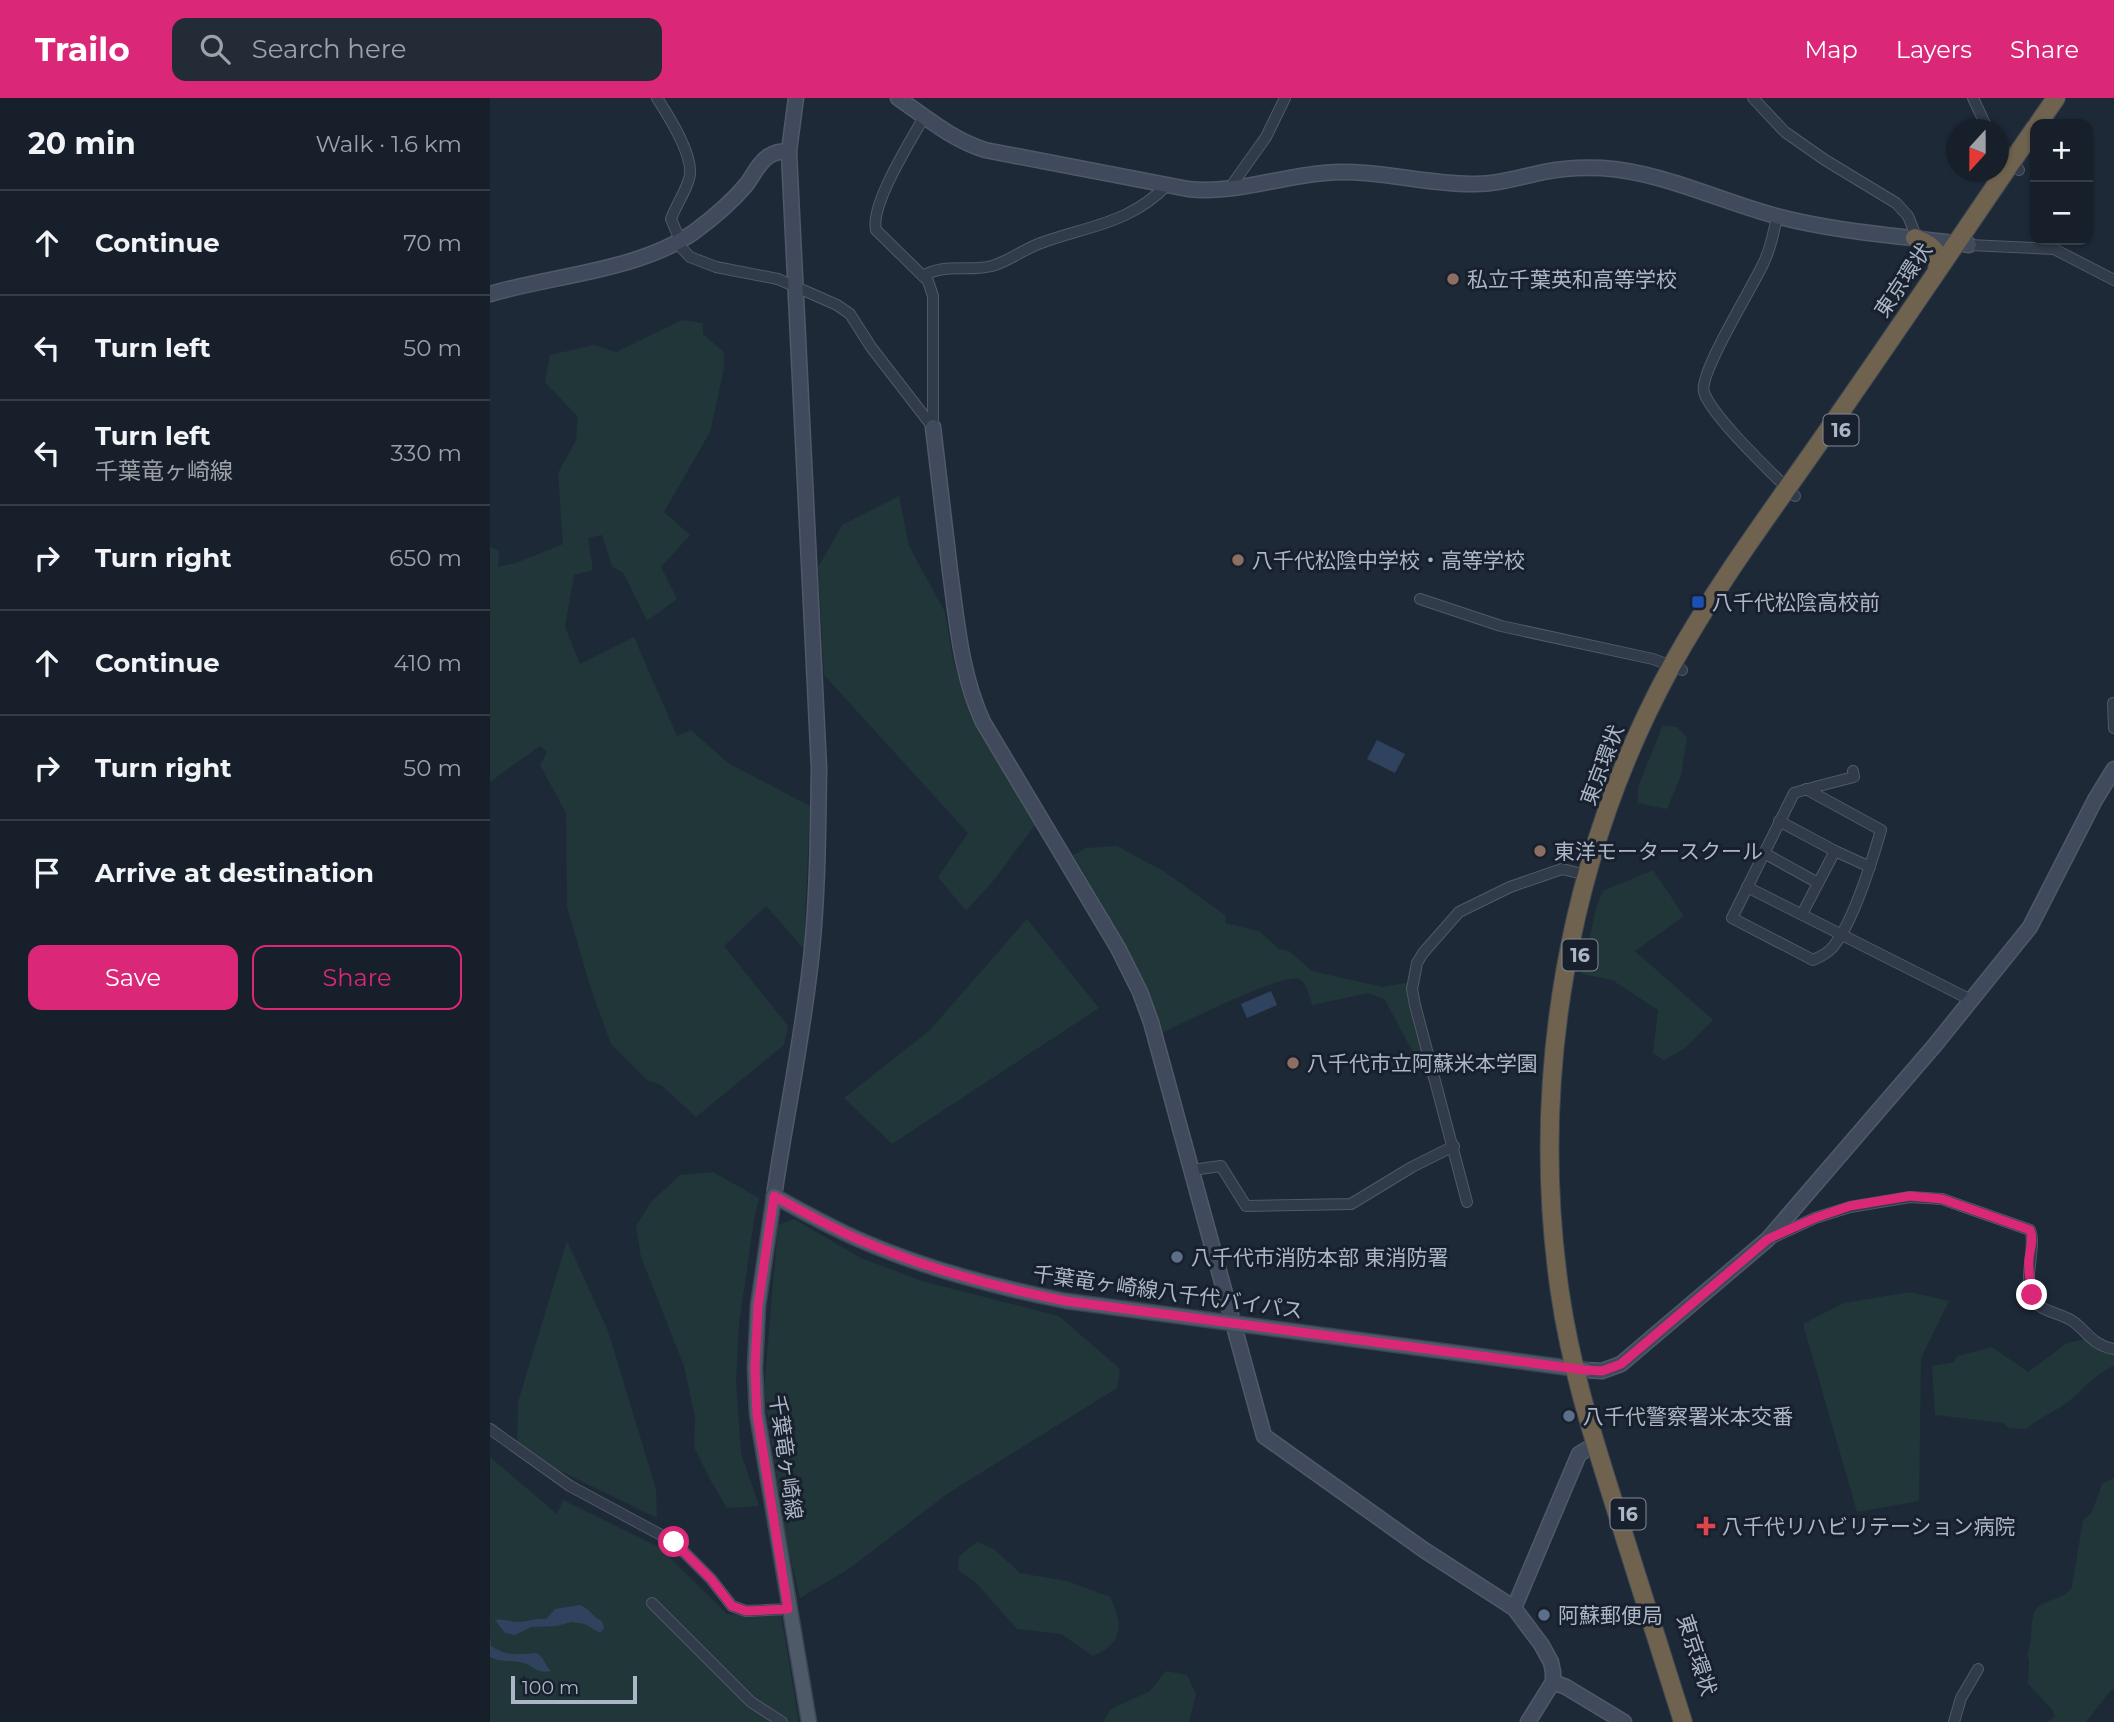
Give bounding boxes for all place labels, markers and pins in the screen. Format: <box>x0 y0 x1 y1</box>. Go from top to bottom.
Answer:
place label: 私立千葉英和高等学校 <box>1467 267 1677 292</box>
marker: 私立千葉英和高等学校 <box>1445 271 1461 287</box>
place label: 八千代松陰中学校・高等学校 <box>1252 548 1525 573</box>
marker: 八千代松陰中学校・高等学校 <box>1230 552 1246 568</box>
place label: 八千代松陰高校前 <box>1712 590 1880 615</box>
marker: 八千代松陰高校前 <box>1690 594 1706 610</box>
place label: 東洋モータースクール <box>1554 839 1763 864</box>
marker: 東洋モータースクール <box>1532 843 1548 859</box>
place label: 八千代市立阿蘇米本学園 <box>1307 1051 1538 1076</box>
marker: 八千代市立阿蘇米本学園 <box>1285 1055 1301 1071</box>
place label: 八千代市消防本部 東消防署 <box>1191 1245 1449 1270</box>
marker: 八千代市消防本部 東消防署 <box>1169 1249 1185 1265</box>
place label: 八千代警察署米本交番 <box>1583 1404 1793 1429</box>
marker: 八千代警察署米本交番 <box>1561 1408 1577 1424</box>
place label: 八千代リハビリテーション病院 <box>1722 1514 2016 1539</box>
marker: 八千代リハビリテーション病院 <box>1696 1516 1716 1536</box>
place label: 阿蘇郵便局 <box>1558 1603 1663 1628</box>
marker: 阿蘇郵便局 <box>1536 1607 1552 1623</box>

